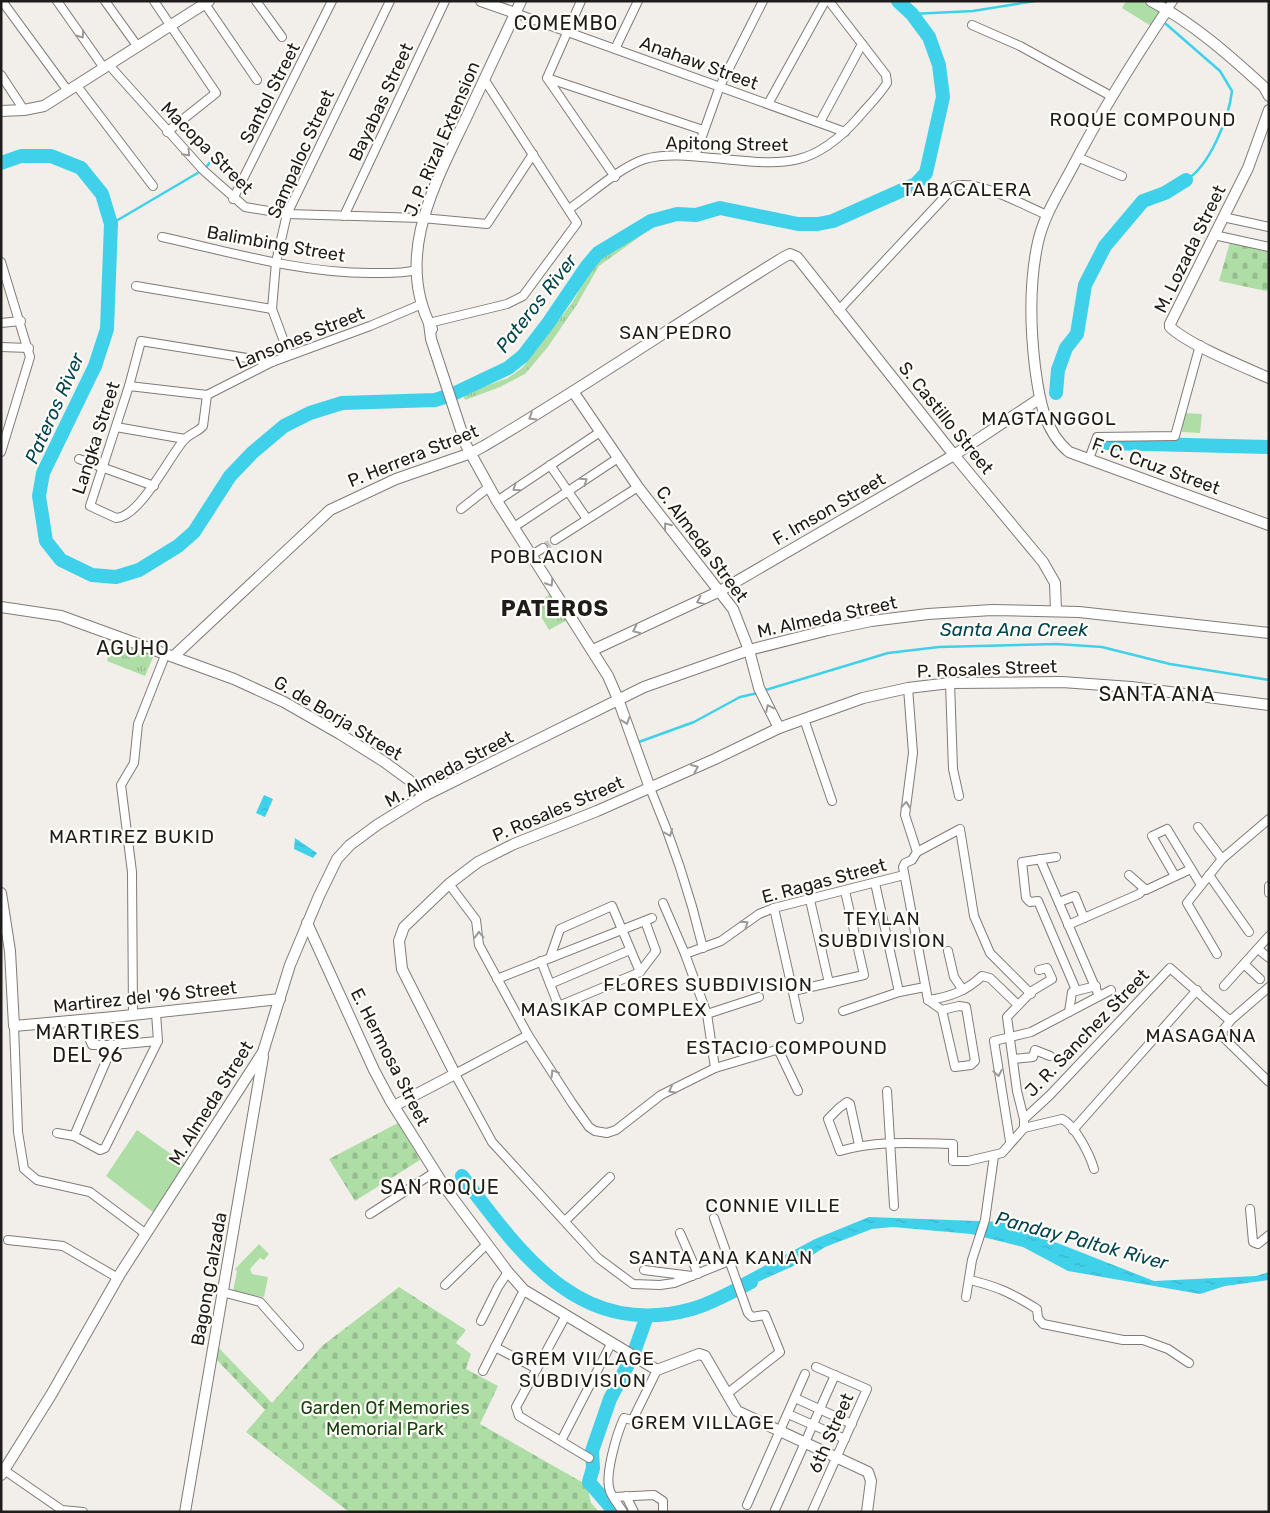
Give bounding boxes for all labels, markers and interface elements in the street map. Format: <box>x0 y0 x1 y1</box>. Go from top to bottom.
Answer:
district label: COMEMBO <box>514 11 618 35</box>
one-way arrow <box>75 29 84 38</box>
street label: Anahaw Street <box>637 31 761 95</box>
street label: Santol Street <box>235 39 305 147</box>
street label: Bayabas Street <box>344 40 418 164</box>
street label: J. P. Rizal Extension <box>399 58 485 220</box>
street label: Sampaloc Street <box>263 86 339 222</box>
street label: Macopa Street <box>156 97 258 199</box>
district label: ROQUE COMPOUND <box>1050 108 1236 131</box>
street label: Apitong Street <box>666 132 788 156</box>
one-way arrow <box>181 147 190 156</box>
district label: TABACALERA <box>902 178 1032 201</box>
street label: M. Lozada Street <box>1150 181 1230 317</box>
street label: Balimbing Street <box>205 221 347 267</box>
water label: Pateros River <box>491 249 582 357</box>
street label: Lansones Street <box>232 302 368 374</box>
district label: SAN PEDRO <box>619 321 733 344</box>
water label: Pateros River <box>20 349 89 467</box>
street label: S. Castillo Street <box>894 357 998 479</box>
street label: Langka Street <box>67 379 125 497</box>
district label: MAGTANGGOL <box>981 407 1117 430</box>
one-way arrow <box>529 411 538 421</box>
street label: P. Herrera Street <box>345 420 481 492</box>
street label: F. C. Cruz Street <box>1089 433 1223 499</box>
street label: F. Imson Street <box>769 468 889 550</box>
one-way arrow <box>578 478 588 487</box>
one-way arrow <box>512 482 522 491</box>
street label: C. Almeda Street <box>651 482 753 606</box>
one-way arrow <box>665 523 673 532</box>
district label: POBLACION <box>490 545 604 568</box>
one-way arrow <box>543 578 553 587</box>
street label: M. Almeda Street <box>755 591 899 643</box>
one-way arrow <box>696 594 705 604</box>
district label: PATEROS <box>501 595 609 622</box>
water label: Santa Ana Creek <box>940 618 1088 641</box>
one-way arrow <box>632 624 641 635</box>
district label: AGUHO <box>96 636 170 660</box>
street label: P. Rosales Street <box>916 656 1058 682</box>
street label: G. de Borja Street <box>270 671 406 765</box>
district label: SANTA ANA <box>1099 682 1215 706</box>
one-way arrow <box>765 704 775 713</box>
one-way arrow <box>620 716 630 725</box>
street label: M. Almeda Street <box>381 726 517 812</box>
one-way arrow <box>690 764 698 774</box>
street label: P. Rosales Street <box>489 771 627 847</box>
one-way arrow <box>900 801 911 809</box>
district label: MARTIREZ BUKID <box>49 825 215 848</box>
one-way arrow <box>663 828 674 837</box>
street label: E. Ragas Street <box>759 854 889 908</box>
district label: TEYLAN SUBDIVISION <box>818 907 946 952</box>
one-way arrow <box>739 921 749 930</box>
one-way arrow <box>473 931 484 939</box>
street label: J. R. Sanchez Street <box>1020 964 1154 1102</box>
district label: FLORES SUBDIVISION <box>603 973 813 996</box>
street label: Martirez del '96 Street <box>52 976 238 1018</box>
street label: E. Hermosa Street <box>346 984 434 1130</box>
district label: MASIKAP COMPLEX <box>520 998 708 1021</box>
district label: MARTIRES DEL 96 <box>36 1020 140 1067</box>
district label: MASAGANA <box>1145 1024 1257 1047</box>
district label: ESTACIO COMPOUND <box>686 1036 888 1059</box>
street label: M. Almeda Street <box>164 1037 258 1169</box>
one-way arrow <box>993 1068 1003 1077</box>
one-way arrow <box>551 1070 561 1079</box>
one-way arrow <box>668 1083 677 1093</box>
district label: SAN ROQUE <box>380 1175 500 1199</box>
district label: CONNIE VILLE <box>705 1194 841 1217</box>
water label: Panday Paltok River <box>993 1206 1171 1275</box>
street label: Bagong Calzada <box>186 1211 232 1347</box>
district label: SANTA ANA KANAN <box>629 1246 813 1269</box>
district label: GREM VILLAGE SUBDIVISION <box>511 1347 655 1392</box>
street label: 6th Street <box>804 1390 858 1476</box>
park label: Garden Of Memories Memorial Park <box>300 1397 470 1440</box>
district label: GREM VILLAGE <box>631 1411 775 1434</box>

